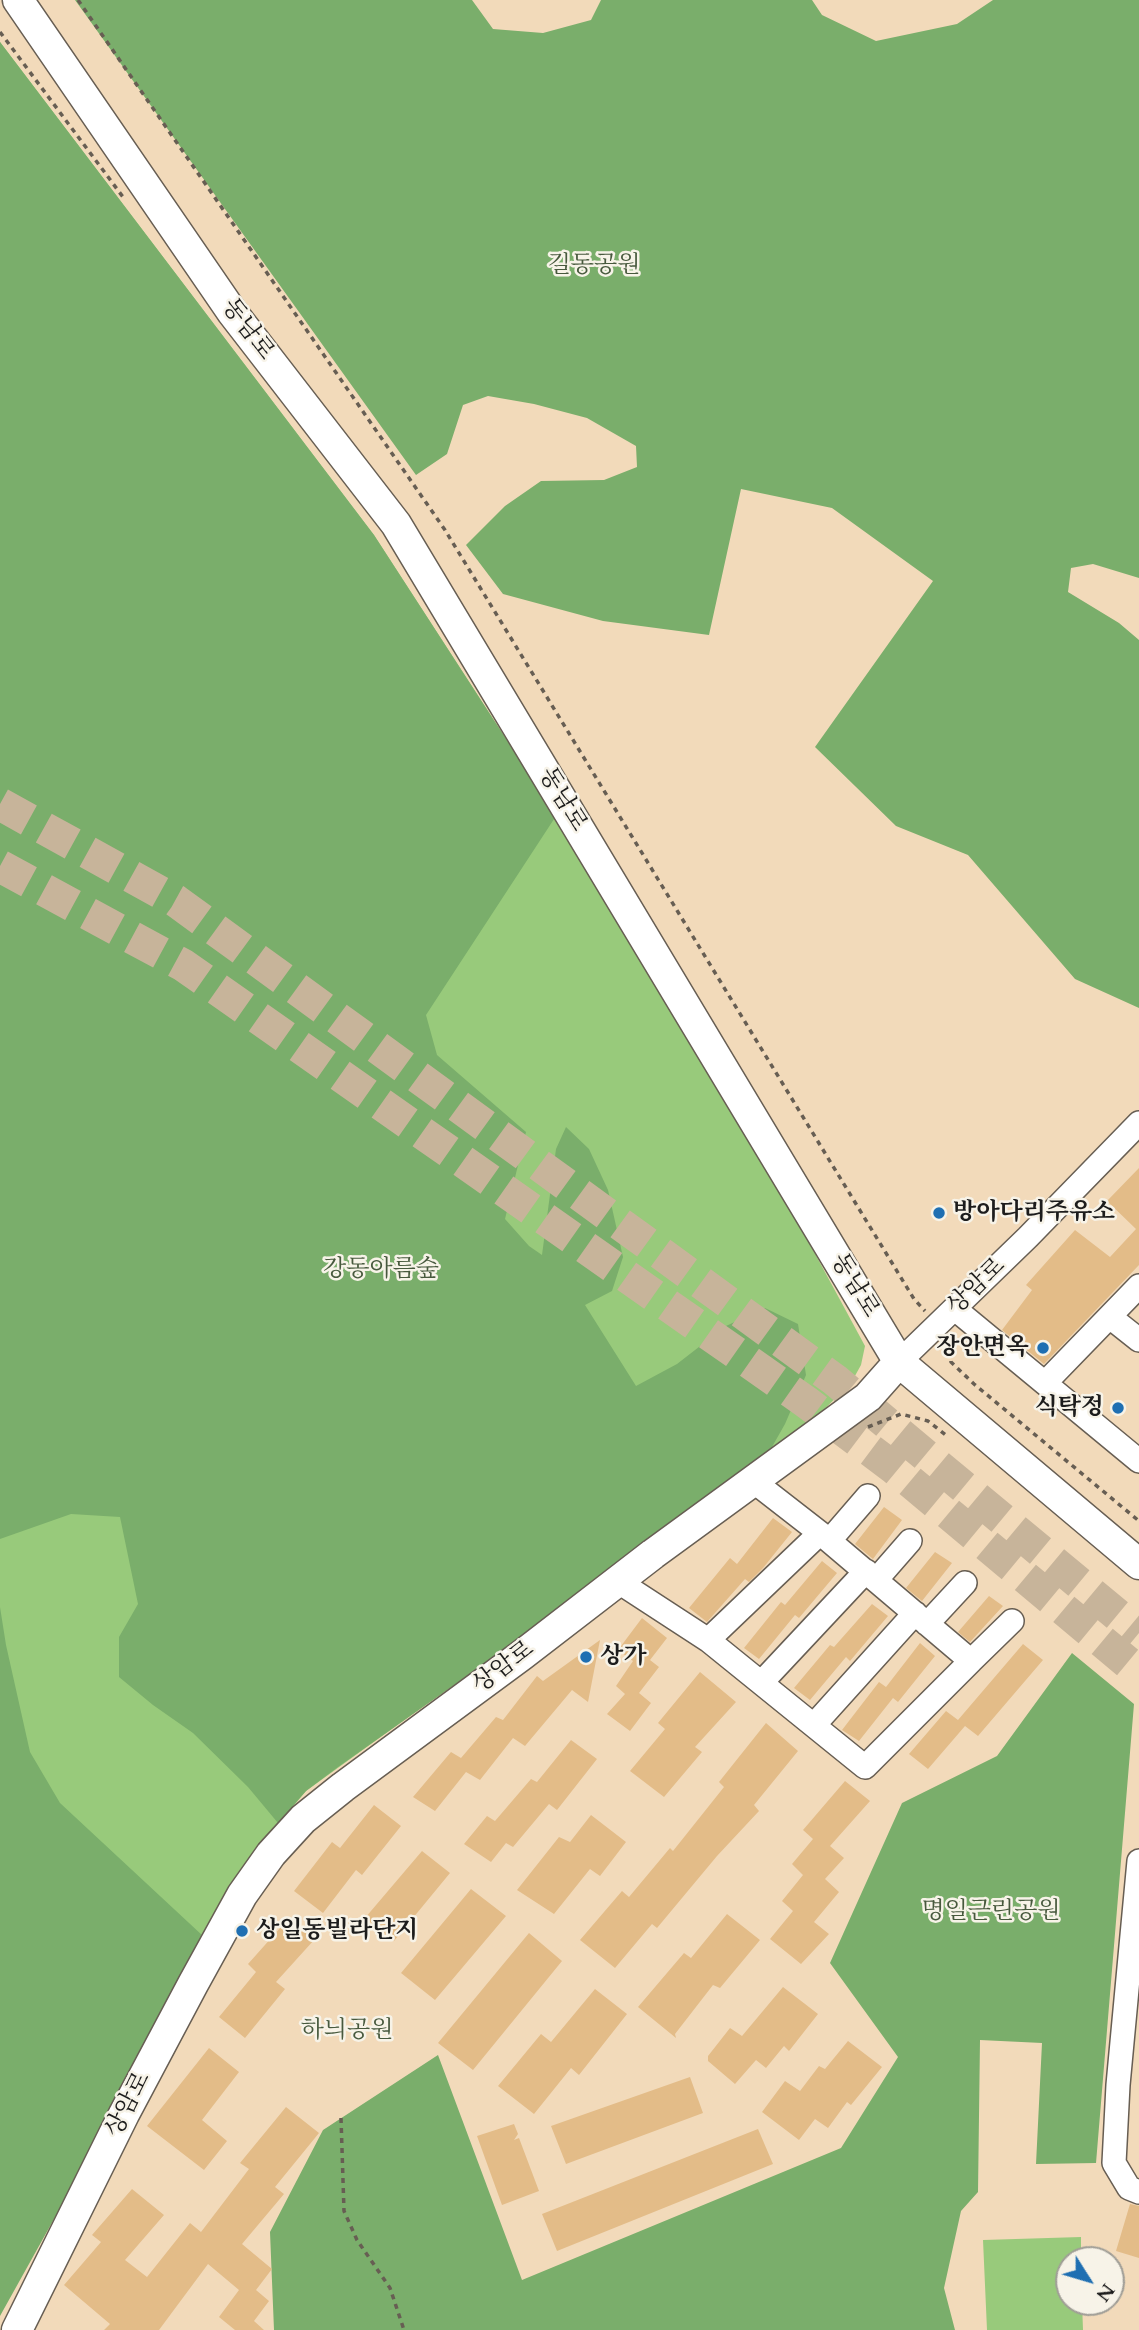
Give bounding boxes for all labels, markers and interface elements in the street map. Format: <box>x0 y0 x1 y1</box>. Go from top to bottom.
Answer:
park label: 길동공원 <box>548 252 640 280</box>
street label: 동남로 <box>215 294 279 366</box>
street label: 동남로 <box>532 763 592 837</box>
place label: 방아다리주유소 <box>953 1199 1115 1227</box>
marker: 방아다리주유소 <box>931 1205 947 1221</box>
street label: 동남로 <box>824 1249 884 1323</box>
street label: 상암로 <box>942 1252 1012 1322</box>
park label: 강동아름숲 <box>323 1256 439 1284</box>
place label: 장안면옥 <box>936 1334 1029 1362</box>
marker: 장안면옥 <box>1035 1340 1051 1356</box>
place label: 식탁정 <box>1034 1394 1104 1422</box>
marker: 식탁정 <box>1110 1400 1126 1416</box>
street label: 상암로 <box>468 1636 540 1700</box>
place label: 상가 <box>600 1643 646 1671</box>
marker: 상가 <box>578 1649 594 1665</box>
park label: 명일근린공원 <box>921 1898 1061 1926</box>
place label: 상일동빌라단지 <box>256 1917 418 1945</box>
marker: 상일동빌라단지 <box>234 1923 250 1939</box>
park label: 하늬공원 <box>301 2017 393 2045</box>
street label: 상암로 <box>100 2067 158 2143</box>
north arrow <box>1055 2246 1125 2316</box>
text: N <box>1090 2278 1121 2307</box>

